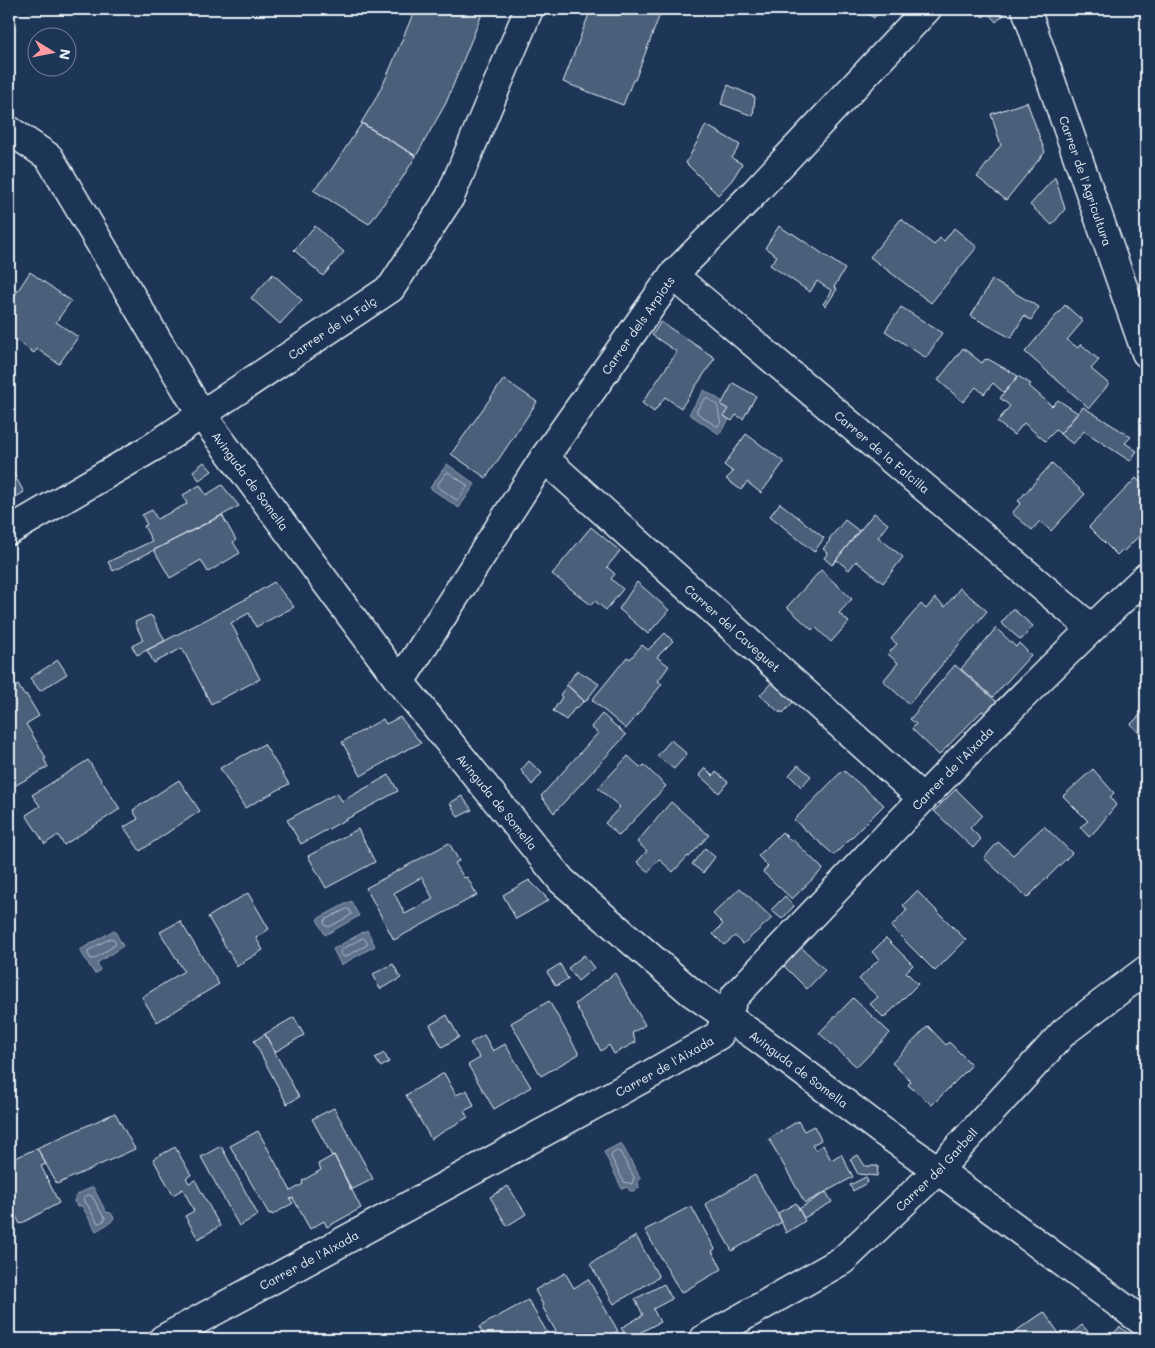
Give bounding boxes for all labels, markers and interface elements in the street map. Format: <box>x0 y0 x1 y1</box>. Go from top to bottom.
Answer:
north arrow <box>28 28 78 78</box>
text: N <box>55 47 76 61</box>
street label: Carrer de l'Agricultura <box>1056 114 1116 248</box>
street label: Carrer dels Arpiots <box>598 273 678 377</box>
street label: Carrer de la Falç <box>285 292 379 363</box>
street label: Carrer de la Falcilla <box>831 407 933 497</box>
street label: Avinguda de Somella <box>208 428 293 534</box>
street label: Carrer del Caveguet <box>682 581 784 675</box>
street label: Carrer de l'Aixada <box>908 723 997 813</box>
street label: Avinguda de Somella <box>453 750 541 853</box>
street label: Avinguda de Somella <box>746 1027 852 1111</box>
street label: Carrer de l'Aixada <box>612 1032 717 1100</box>
street label: Carrer del Garbell <box>892 1124 981 1214</box>
street label: Carrer de l'Aixada <box>256 1226 361 1293</box>

